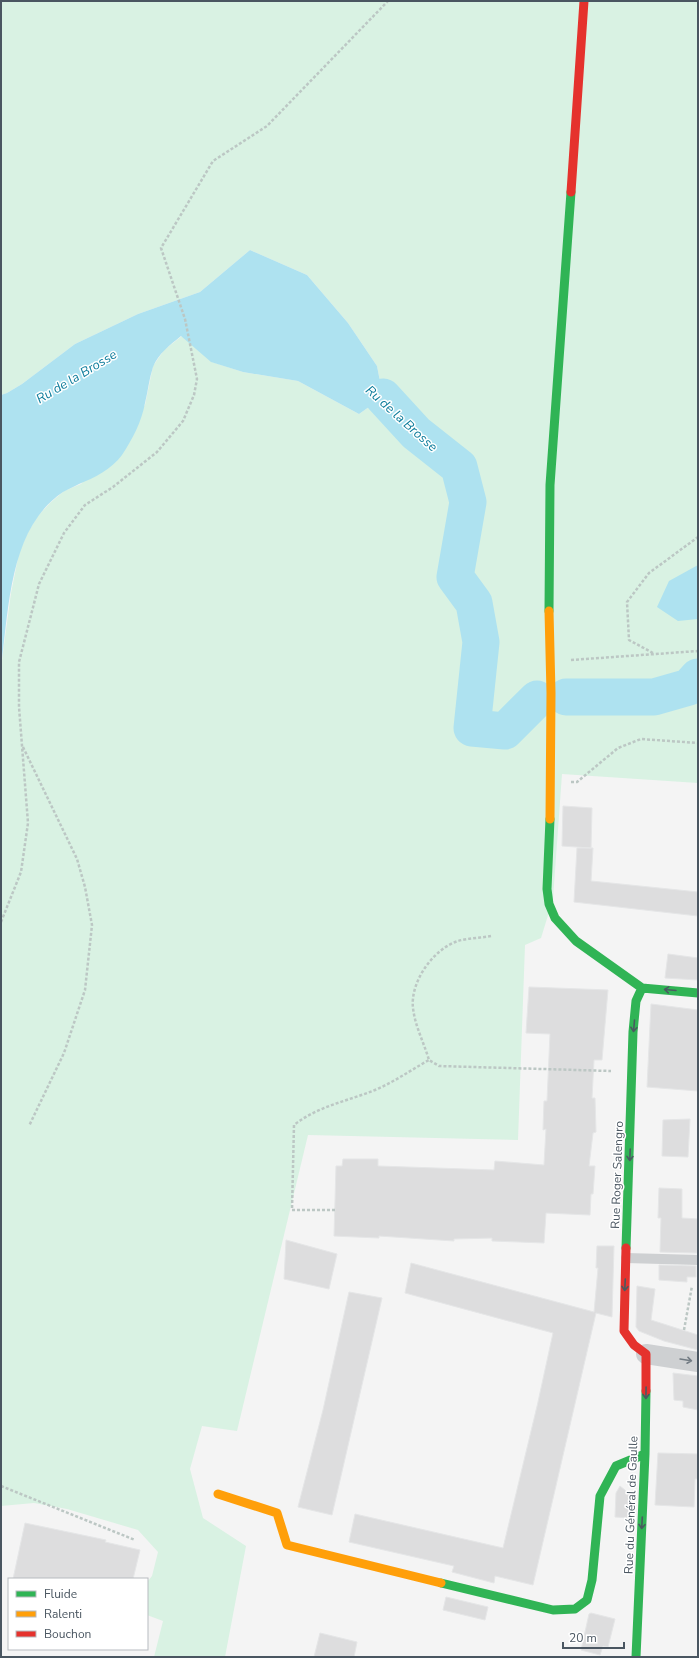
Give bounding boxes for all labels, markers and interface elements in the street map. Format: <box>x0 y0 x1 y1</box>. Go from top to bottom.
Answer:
water label: Ru de la Brosse <box>33 346 120 408</box>
water label: Ru de la Brosse <box>361 382 441 456</box>
one-way arrow <box>664 987 677 994</box>
one-way arrow <box>630 1019 637 1032</box>
street label: Rue Roger Salengro <box>607 1120 627 1229</box>
one-way arrow <box>626 1148 633 1161</box>
one-way arrow <box>621 1278 629 1291</box>
one-way arrow <box>679 1356 692 1364</box>
one-way arrow <box>642 1386 650 1399</box>
street label: Rue du Général de Gaulle <box>621 1436 641 1574</box>
one-way arrow <box>638 1516 646 1529</box>
legend <box>8 1578 148 1650</box>
text: Fluide <box>44 1586 77 1602</box>
text: Ralenti <box>44 1606 82 1622</box>
scale bar <box>563 1624 624 1650</box>
text: Bouchon <box>44 1626 91 1642</box>
text: 20 m <box>569 1630 597 1646</box>

